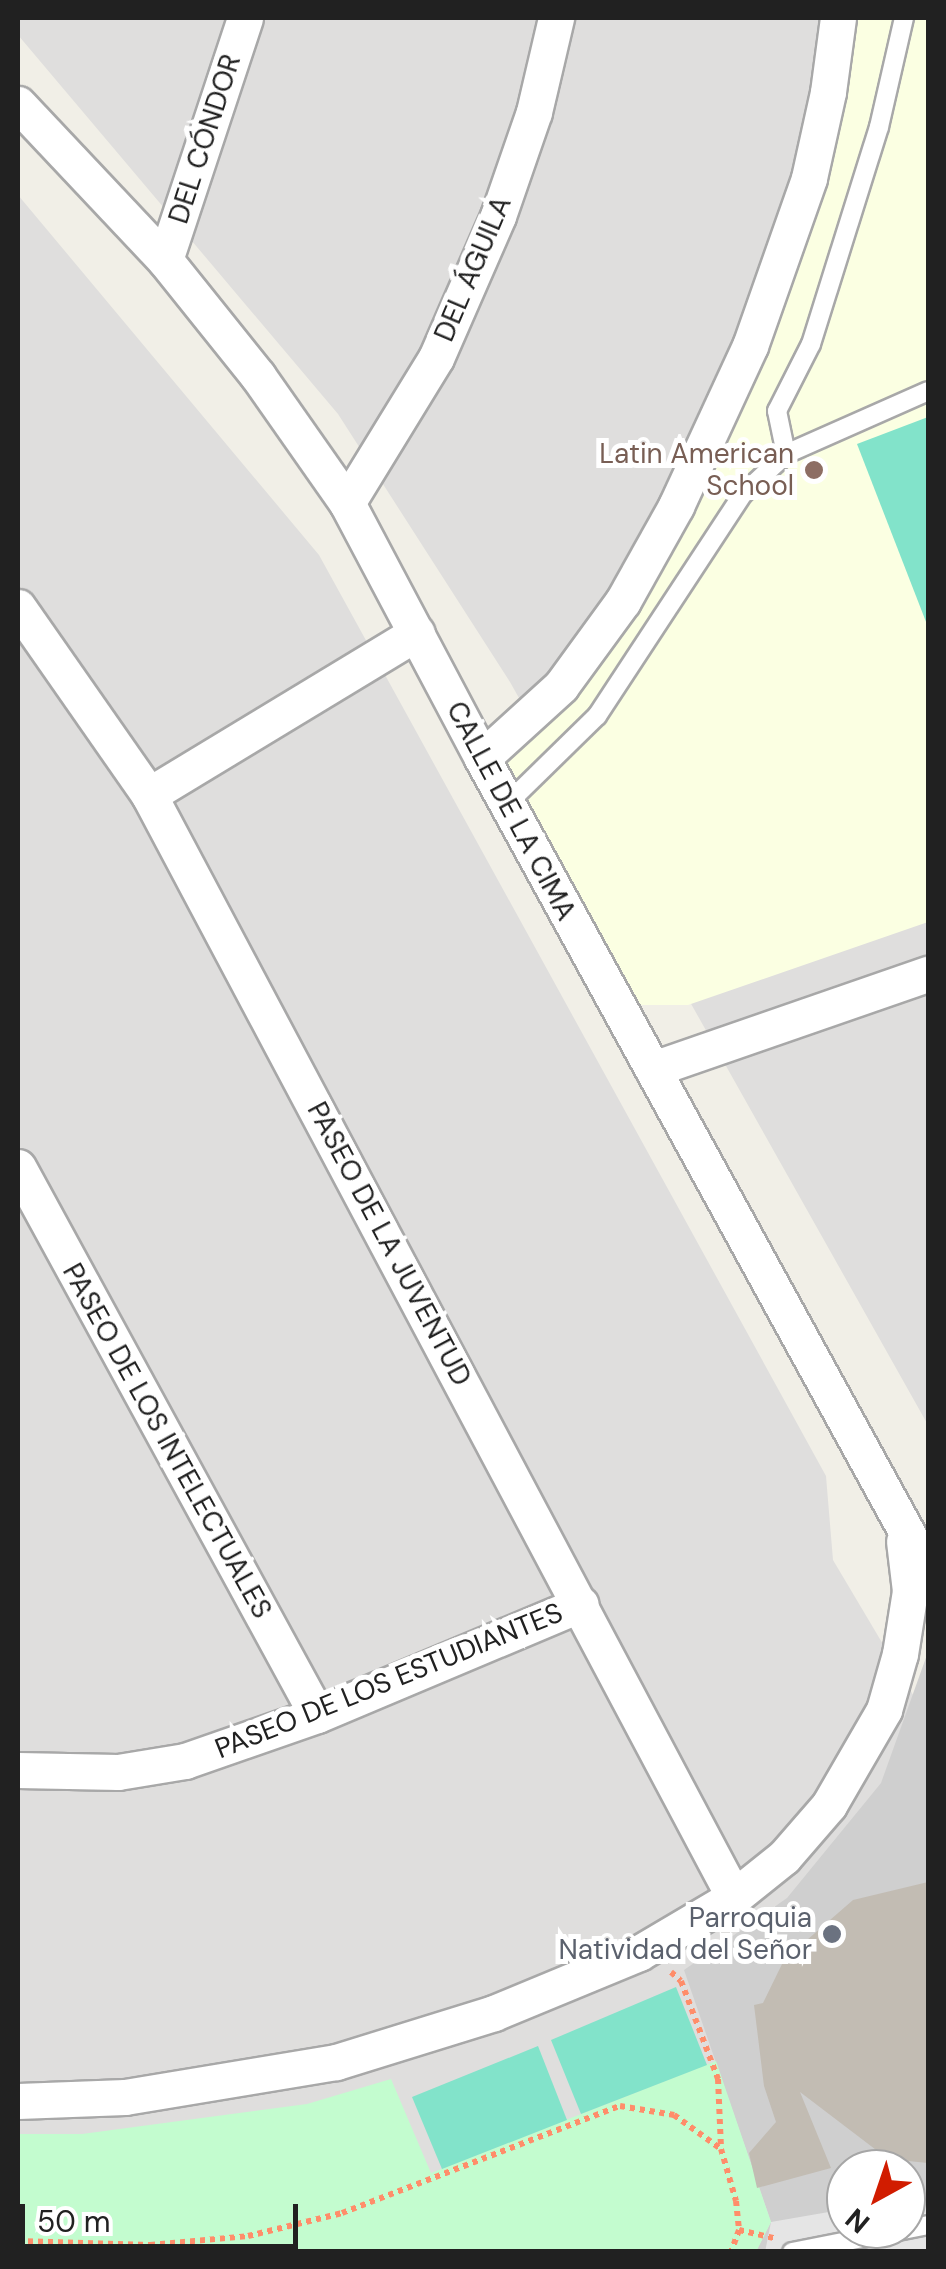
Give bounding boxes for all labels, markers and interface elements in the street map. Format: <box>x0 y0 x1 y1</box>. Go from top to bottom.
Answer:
street label: DEL CÓNDOR <box>162 50 248 228</box>
street label: DEL ÁGUILA <box>427 191 519 347</box>
place label: Latin American School <box>599 437 794 503</box>
marker: Latin American School <box>803 459 825 481</box>
street label: CALLE DE LA CIMA <box>439 696 583 926</box>
street label: PASEO DE LA JUVENTUD <box>300 1096 478 1392</box>
street label: PASEO DE LOS INTELECTUALES <box>55 1258 279 1624</box>
street label: PASEO DE LOS ESTUDIANTES <box>210 1596 568 1766</box>
place label: Parroquia Natividad del Señor <box>559 1901 812 1967</box>
marker: Parroquia Natividad del Señor <box>821 1923 843 1945</box>
north arrow <box>826 2149 926 2249</box>
scale bar <box>25 2184 302 2246</box>
text: N <box>838 2200 877 2242</box>
text: 50 m <box>37 2202 111 2241</box>

